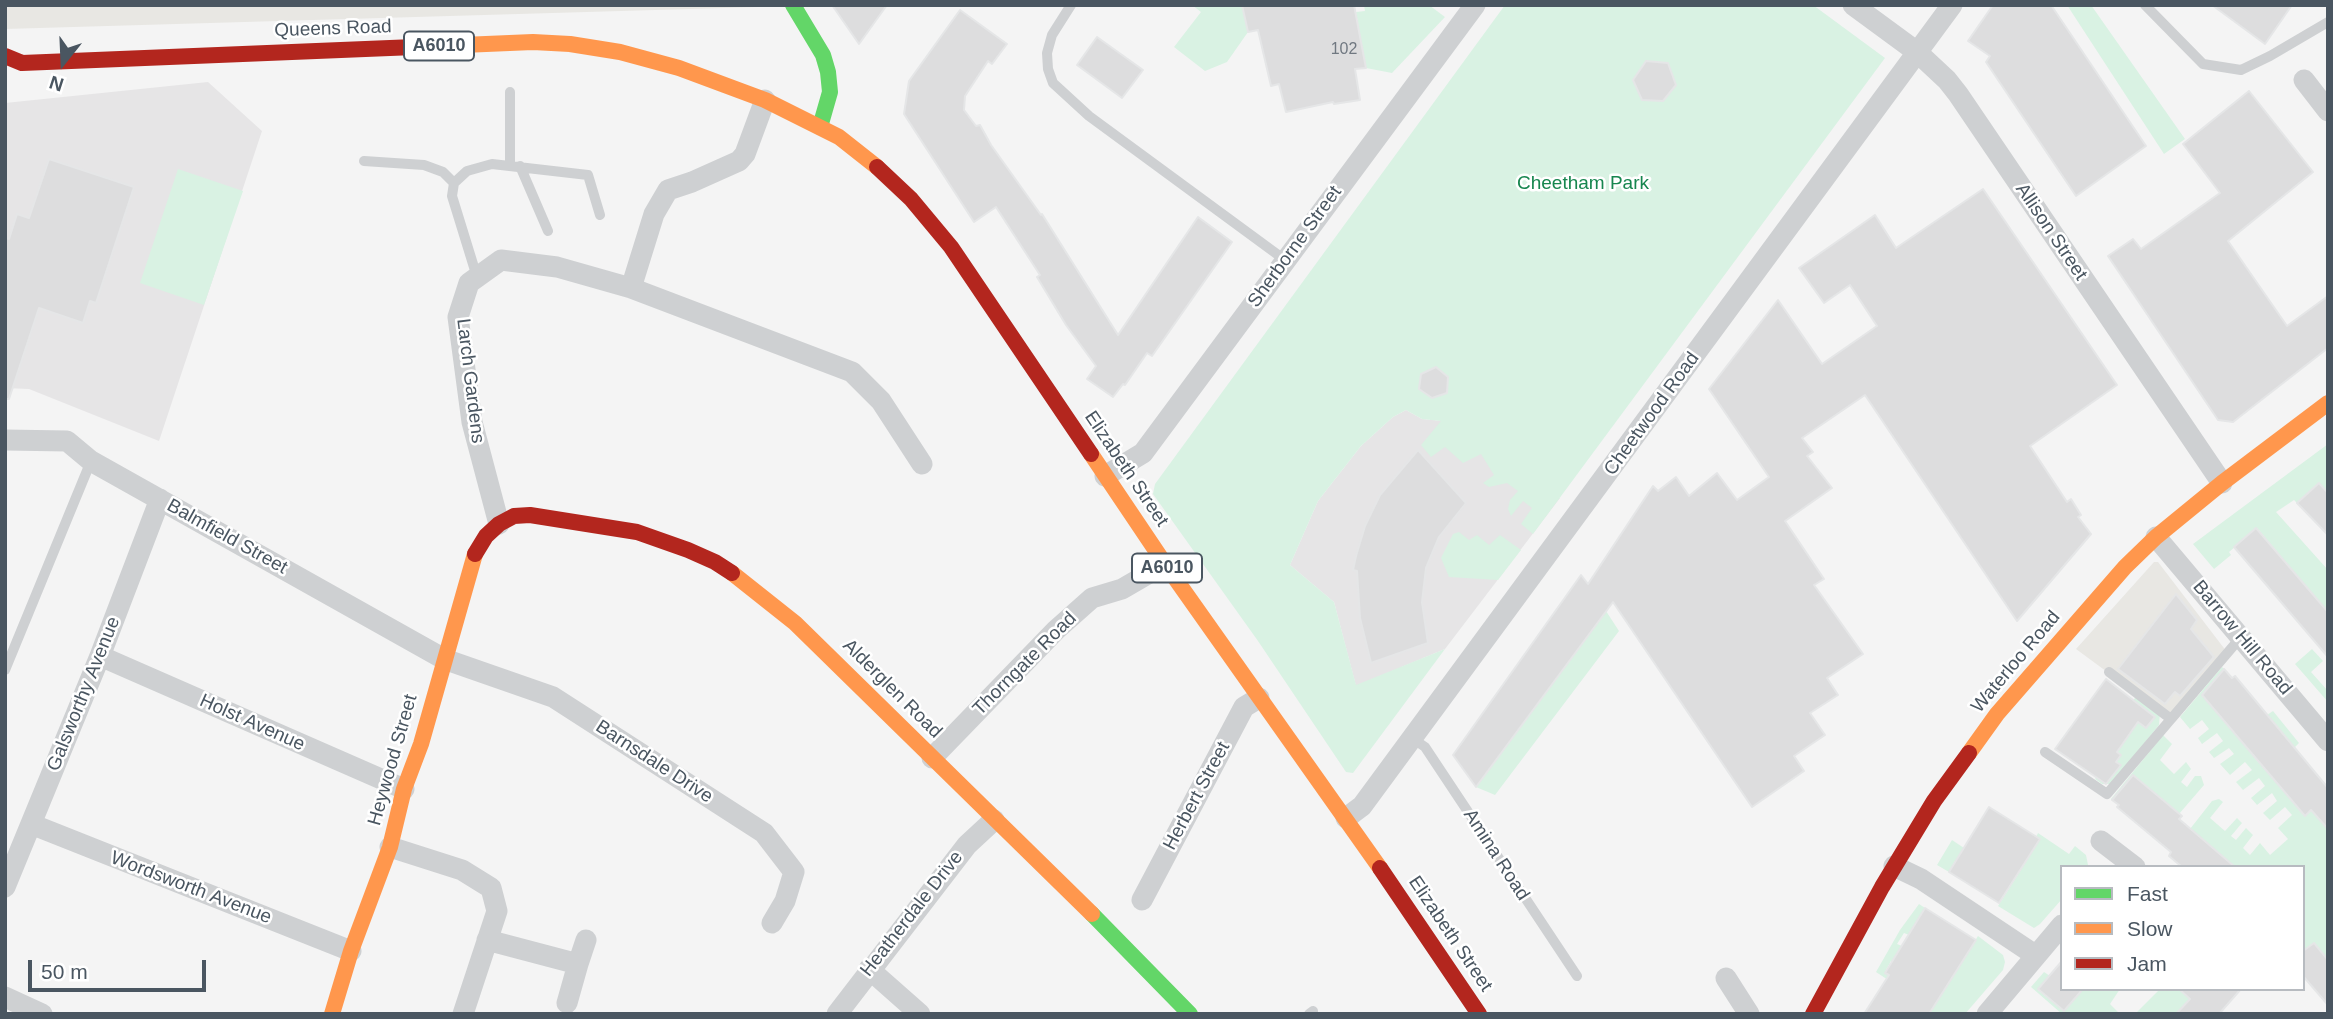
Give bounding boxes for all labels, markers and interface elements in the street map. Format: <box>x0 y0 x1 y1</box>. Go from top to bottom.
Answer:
street label: Queens Road <box>274 16 392 42</box>
north arrow <box>28 28 98 98</box>
road number: A6010 <box>404 32 474 60</box>
house number: 102 <box>1331 40 1357 60</box>
text: N <box>47 71 66 96</box>
park label: Cheetham Park <box>1517 173 1649 195</box>
street label: Allison Street <box>2010 179 2092 285</box>
street label: Sherborne Street <box>1243 182 1347 312</box>
street label: Larch Gardens <box>451 317 489 445</box>
street label: Cheetwood Road <box>1600 348 1704 480</box>
street label: Elizabeth Street <box>1079 407 1173 531</box>
street label: Balmfield Street <box>163 495 291 579</box>
road number: A6010 <box>1132 554 1202 582</box>
street label: Barrow Hill Road <box>2187 576 2297 700</box>
street label: Waterloo Road <box>1967 606 2065 718</box>
street label: Thorngate Road <box>968 607 1082 721</box>
street label: Galsworthy Avenue <box>43 614 125 774</box>
street label: Alderglen Road <box>838 635 946 743</box>
street label: Holst Avenue <box>196 690 308 756</box>
street label: Heywood Street <box>363 692 423 828</box>
street label: Barnsdale Drive <box>591 716 717 808</box>
street label: Herbert Street <box>1159 738 1235 854</box>
street label: Amina Road <box>1458 805 1534 905</box>
street label: Wordsworth Avenue <box>107 847 275 929</box>
street label: Heatherdale Drive <box>856 847 968 981</box>
legend <box>2060 865 2305 991</box>
street label: Elizabeth Street <box>1403 872 1497 996</box>
text: Fast <box>2127 882 2168 905</box>
text: Slow <box>2127 917 2173 940</box>
scale bar <box>32 946 210 990</box>
text: Jam <box>2127 952 2167 975</box>
text: 50 m <box>41 960 88 983</box>

